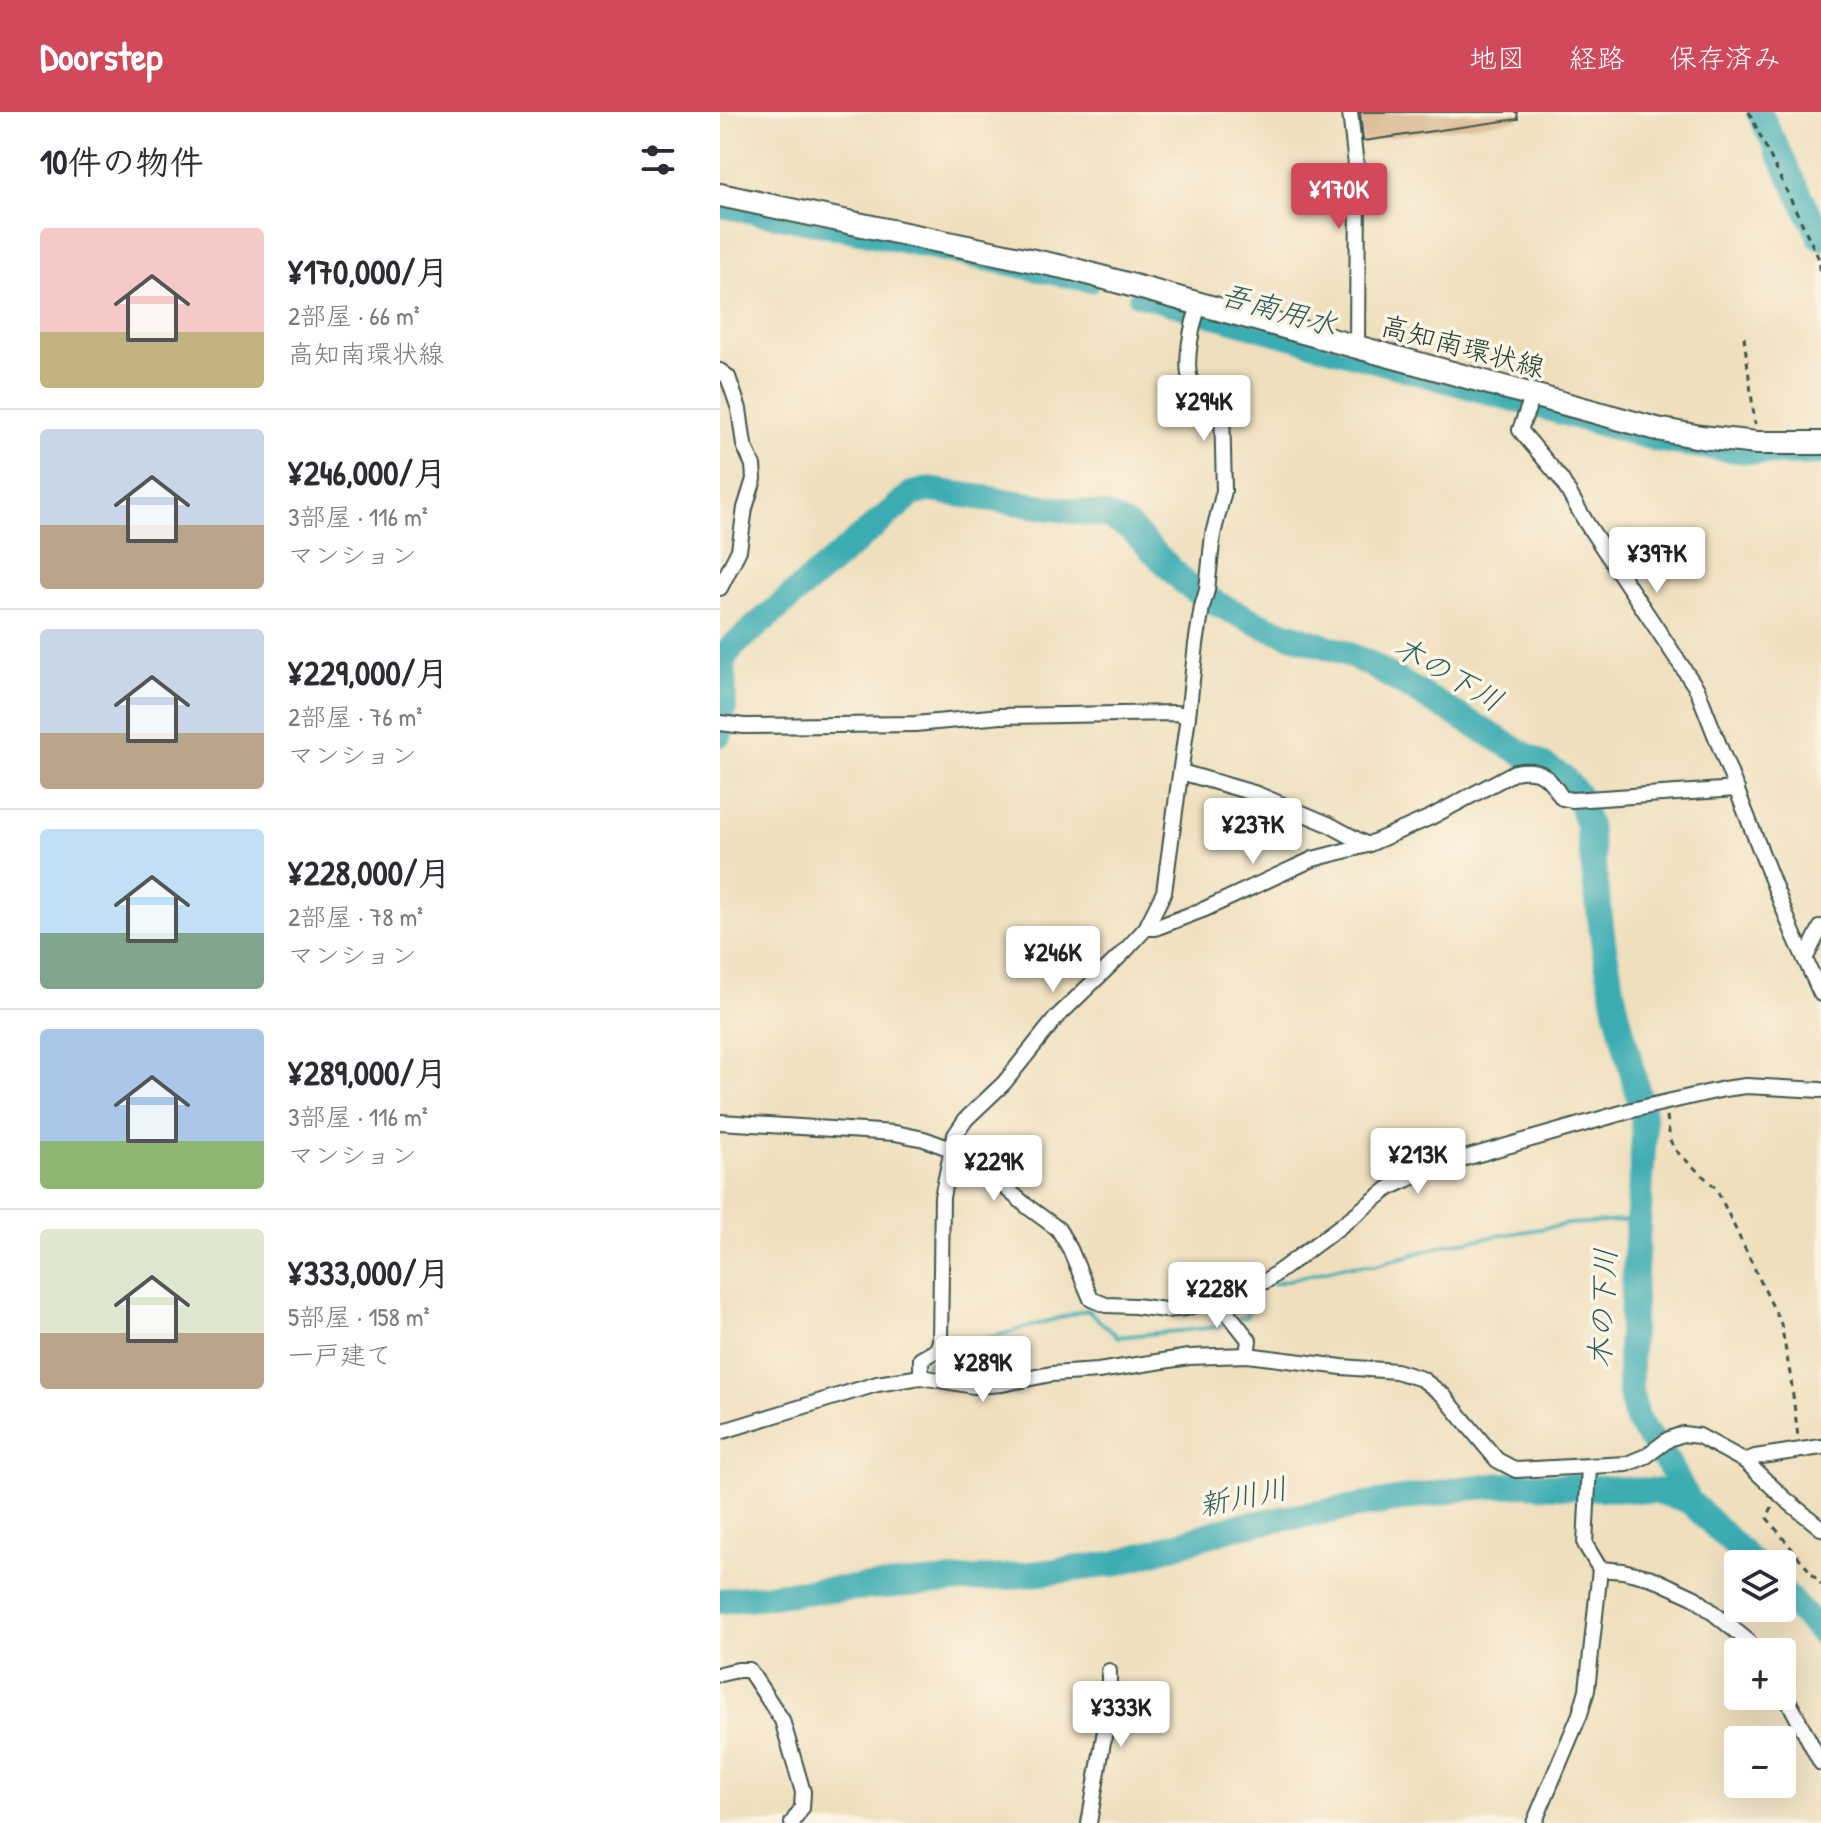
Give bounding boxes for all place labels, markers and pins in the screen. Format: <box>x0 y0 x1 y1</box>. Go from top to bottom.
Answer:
pin: ¥170K <box>1283 163 1395 231</box>
pin: ¥294K <box>1148 375 1260 443</box>
pin: ¥397K <box>1601 527 1713 595</box>
pin: ¥237K <box>1197 798 1309 866</box>
pin: ¥246K <box>997 926 1109 994</box>
pin: ¥213K <box>1362 1128 1474 1196</box>
pin: ¥229K <box>938 1135 1050 1203</box>
pin: ¥228K <box>1161 1262 1273 1330</box>
pin: ¥289K <box>927 1336 1039 1404</box>
pin: ¥333K <box>1065 1681 1177 1749</box>

